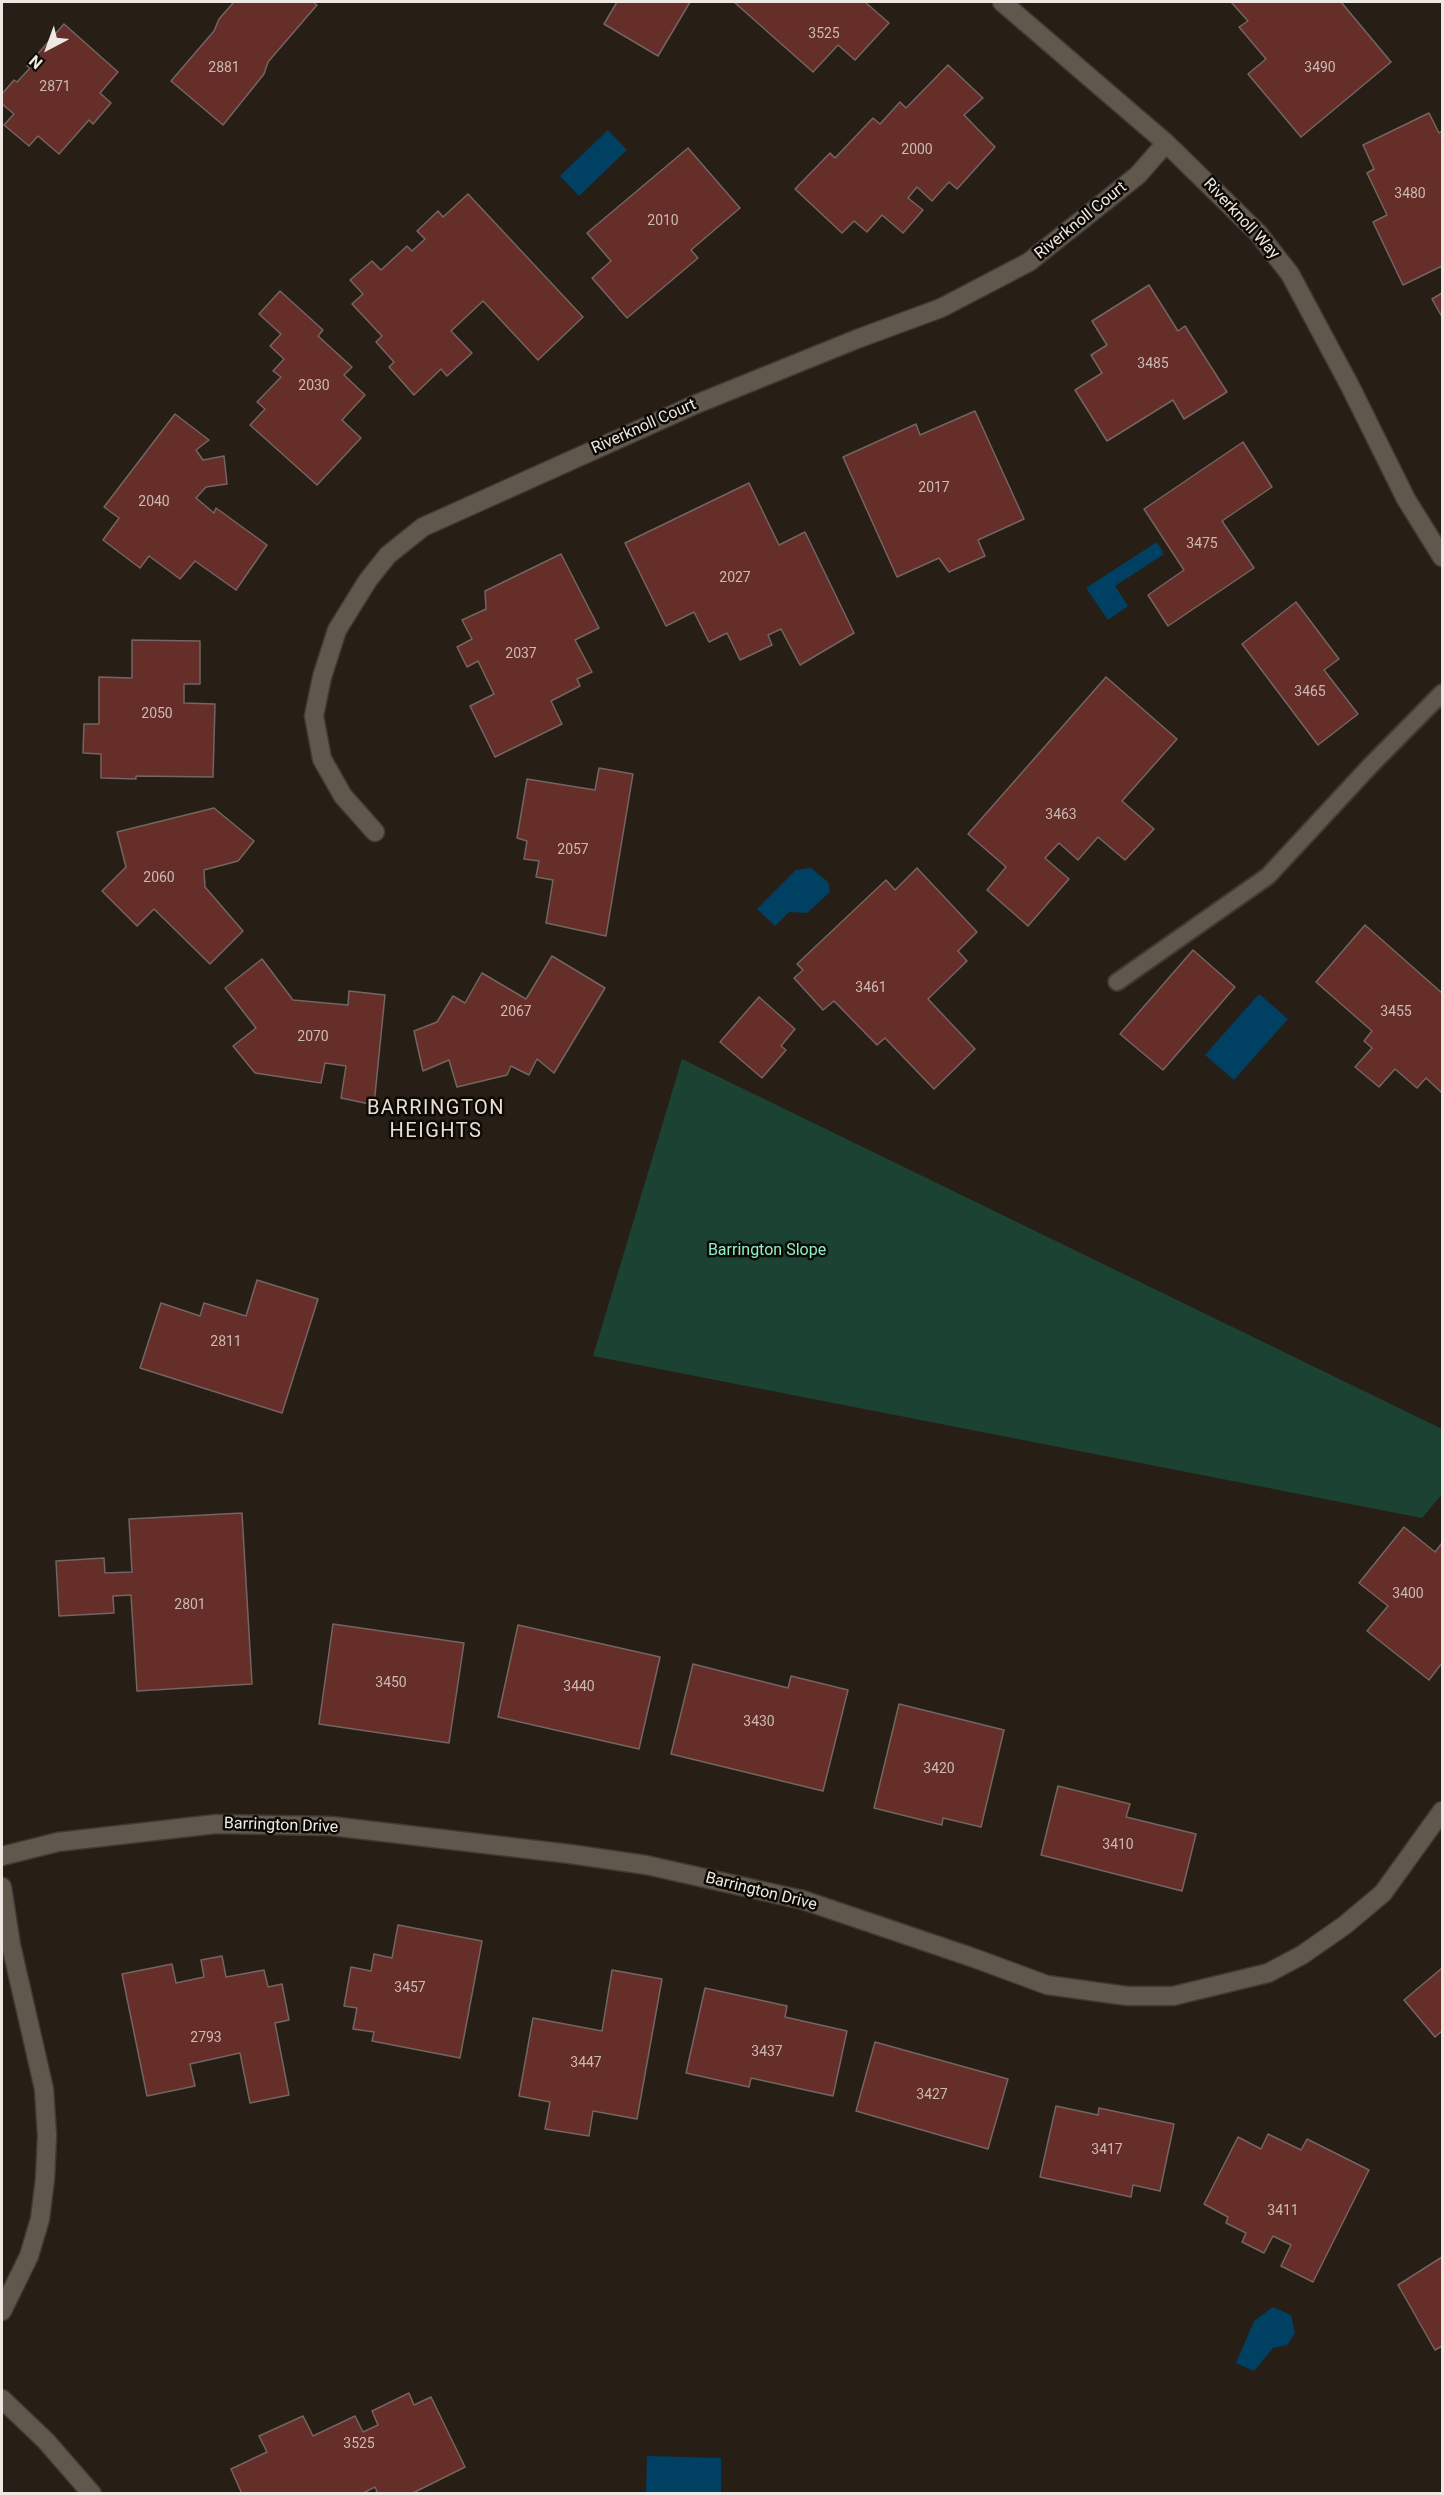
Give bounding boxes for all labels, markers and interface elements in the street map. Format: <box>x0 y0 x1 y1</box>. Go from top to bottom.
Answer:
north arrow <box>18 18 78 78</box>
house number: 3525 <box>808 26 840 42</box>
text: N <box>25 51 46 73</box>
house number: 2881 <box>208 60 240 76</box>
house number: 3490 <box>1304 60 1336 76</box>
house number: 2871 <box>39 79 71 95</box>
house number: 2000 <box>901 142 933 158</box>
street label: Riverknoll Way <box>1199 175 1283 263</box>
street label: Riverknoll Court <box>1031 178 1131 264</box>
house number: 3480 <box>1394 186 1426 202</box>
house number: 2010 <box>647 213 679 229</box>
house number: 3485 <box>1137 356 1169 372</box>
house number: 2030 <box>298 378 330 394</box>
street label: Riverknoll Court <box>589 395 699 459</box>
house number: 2017 <box>918 480 950 496</box>
house number: 2040 <box>138 494 170 510</box>
house number: 3475 <box>1186 536 1218 552</box>
house number: 2027 <box>719 570 751 586</box>
house number: 2037 <box>505 646 537 662</box>
house number: 3465 <box>1294 684 1326 700</box>
house number: 2050 <box>141 706 173 722</box>
house number: 3463 <box>1045 807 1077 823</box>
house number: 2057 <box>557 842 589 858</box>
house number: 2060 <box>143 870 175 886</box>
house number: 3461 <box>855 980 887 996</box>
house number: 2067 <box>500 1004 532 1020</box>
house number: 3455 <box>1380 1004 1412 1020</box>
house number: 2070 <box>297 1029 329 1045</box>
district label: BARRINGTON HEIGHTS <box>367 1097 505 1144</box>
park label: Barrington Slope <box>708 1241 826 1261</box>
house number: 2811 <box>210 1334 242 1350</box>
house number: 3400 <box>1392 1586 1424 1602</box>
house number: 2801 <box>174 1597 206 1613</box>
house number: 3450 <box>375 1675 407 1691</box>
house number: 3440 <box>563 1679 595 1695</box>
house number: 3430 <box>743 1714 775 1730</box>
house number: 3420 <box>923 1761 955 1777</box>
street label: Barrington Drive <box>224 1814 338 1838</box>
house number: 3410 <box>1102 1837 1134 1853</box>
street label: Barrington Drive <box>703 1869 819 1915</box>
house number: 3457 <box>394 1980 426 1996</box>
house number: 2793 <box>190 2030 222 2046</box>
house number: 3437 <box>751 2044 783 2060</box>
house number: 3447 <box>570 2055 602 2071</box>
house number: 3427 <box>916 2087 948 2103</box>
house number: 3417 <box>1091 2142 1123 2158</box>
house number: 3411 <box>1267 2203 1299 2219</box>
house number: 3525 <box>343 2436 375 2452</box>

